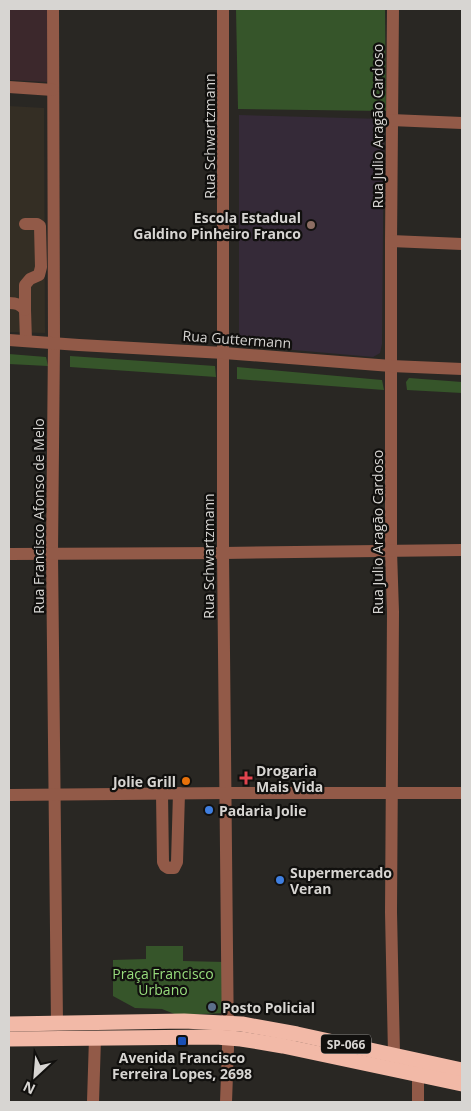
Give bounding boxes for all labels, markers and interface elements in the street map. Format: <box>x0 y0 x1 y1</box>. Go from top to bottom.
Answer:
street label: Rua Julio Aragão Cardoso <box>368 44 387 208</box>
street label: Rua Schwartzmann <box>200 73 219 199</box>
place label: Escola Estadual Galdino Pinheiro Franco <box>133 208 301 243</box>
marker: Escola Estadual Galdino Pinheiro Franco <box>305 219 317 231</box>
street label: Rua Guttermann <box>182 326 292 352</box>
street label: Rua Francisco Afonso de Melo <box>29 418 48 614</box>
street label: Rua Julio Aragão Cardoso <box>368 450 387 614</box>
street label: Rua Schwartzmann <box>199 493 218 619</box>
place label: Drogaria Mais Vida <box>256 761 323 796</box>
place label: Jolie Grill <box>111 772 176 791</box>
marker: Drogaria Mais Vida <box>240 772 252 784</box>
marker: Jolie Grill <box>180 775 192 787</box>
place label: Padaria Jolie <box>219 801 306 820</box>
marker: Padaria Jolie <box>203 804 215 816</box>
place label: Supermercado Veran <box>290 863 392 898</box>
marker: Supermercado Veran <box>274 874 286 886</box>
park label: Praça Francisco Urbano <box>112 964 214 999</box>
place label: Posto Policial <box>222 998 315 1017</box>
marker: Posto Policial <box>206 1001 218 1013</box>
road number: SP-066 <box>321 1034 371 1054</box>
marker: Avenida Francisco Ferreira Lopes, 2698 <box>176 1035 188 1047</box>
place label: Avenida Francisco Ferreira Lopes, 2698 <box>112 1048 252 1083</box>
north arrow <box>10 1051 60 1101</box>
text: N <box>20 1077 38 1099</box>

